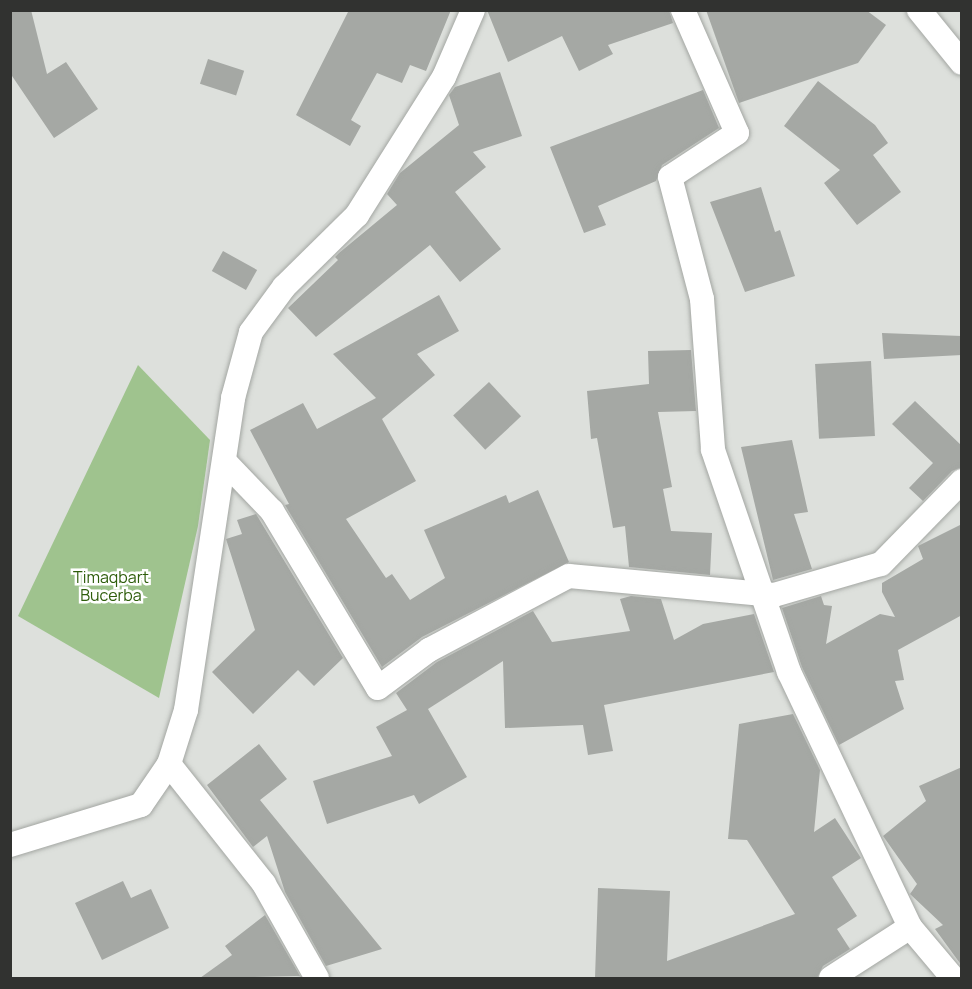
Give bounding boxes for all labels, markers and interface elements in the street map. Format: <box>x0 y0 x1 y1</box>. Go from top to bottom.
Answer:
park label: Timaqbart Bucerba <box>73 567 149 605</box>

